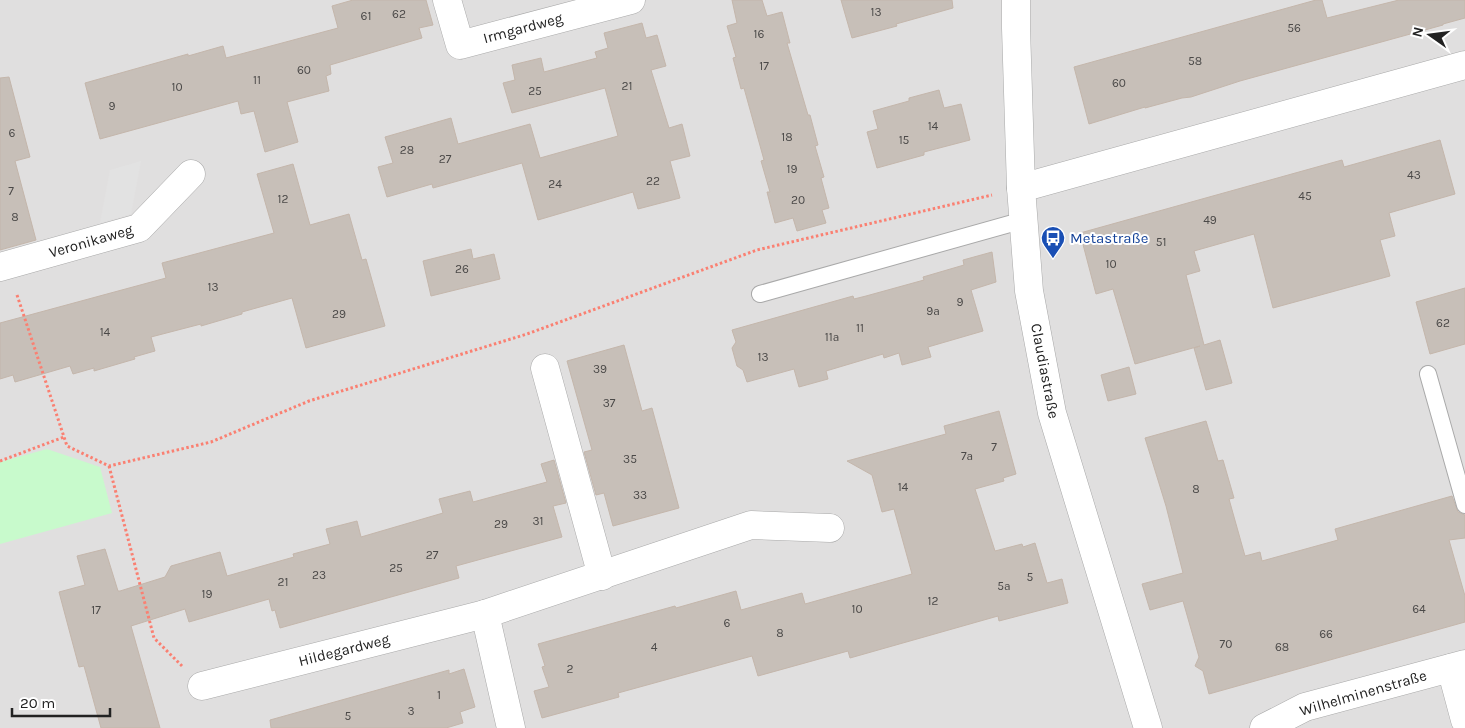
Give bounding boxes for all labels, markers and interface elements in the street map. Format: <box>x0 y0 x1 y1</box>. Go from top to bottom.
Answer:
house number: 13 <box>870 5 882 19</box>
house number: 62 <box>392 7 406 21</box>
house number: 61 <box>361 9 371 23</box>
street label: Irmgardweg <box>481 9 565 47</box>
north arrow <box>1405 10 1455 60</box>
house number: 56 <box>1287 21 1301 35</box>
text: N <box>1408 25 1427 39</box>
house number: 16 <box>754 27 765 41</box>
house number: 58 <box>1188 54 1202 68</box>
house number: 17 <box>759 59 769 73</box>
house number: 60 <box>297 63 311 77</box>
house number: 11 <box>253 73 261 87</box>
house number: 60 <box>1112 76 1126 90</box>
house number: 21 <box>622 79 632 93</box>
house number: 10 <box>171 80 183 94</box>
house number: 25 <box>528 84 542 98</box>
house number: 9 <box>109 99 116 113</box>
house number: 14 <box>928 119 939 133</box>
house number: 6 <box>9 126 16 140</box>
house number: 18 <box>781 130 793 144</box>
house number: 15 <box>899 133 910 147</box>
house number: 28 <box>400 143 414 157</box>
house number: 27 <box>439 152 452 166</box>
house number: 19 <box>787 162 797 176</box>
house number: 43 <box>1407 168 1421 182</box>
house number: 22 <box>646 174 660 188</box>
house number: 24 <box>548 177 562 191</box>
house number: 7 <box>8 184 14 198</box>
house number: 45 <box>1298 189 1312 203</box>
house number: 12 <box>278 192 289 206</box>
house number: 20 <box>791 193 805 207</box>
house number: 8 <box>11 210 19 224</box>
house number: 49 <box>1203 213 1217 227</box>
street label: Veronikaweg <box>47 220 136 262</box>
bus stop icon: Metastraße <box>1040 225 1066 259</box>
place label: Metastraße <box>1070 229 1148 247</box>
house number: 51 <box>1156 235 1166 249</box>
house number: 10 <box>1105 257 1117 271</box>
house number: 26 <box>455 262 469 276</box>
house number: 13 <box>207 280 219 294</box>
house number: 9 <box>957 295 964 309</box>
house number: 9a <box>926 304 940 318</box>
house number: 29 <box>332 307 346 321</box>
house number: 62 <box>1436 316 1450 330</box>
house number: 11 <box>856 321 864 335</box>
street label: Claudiastraße <box>1027 322 1063 420</box>
house number: 14 <box>100 325 111 339</box>
house number: 11a <box>825 330 839 344</box>
house number: 13 <box>757 350 769 364</box>
house number: 39 <box>593 362 607 376</box>
house number: 37 <box>603 396 616 410</box>
house number: 7 <box>991 440 997 454</box>
house number: 7a <box>961 449 973 463</box>
house number: 35 <box>623 452 637 466</box>
house number: 14 <box>898 480 909 494</box>
house number: 8 <box>1192 482 1200 496</box>
house number: 33 <box>633 488 647 502</box>
house number: 31 <box>532 514 544 528</box>
house number: 29 <box>494 517 508 531</box>
house number: 27 <box>426 548 439 562</box>
house number: 25 <box>389 561 403 575</box>
house number: 23 <box>312 568 326 582</box>
house number: 5 <box>1027 570 1034 584</box>
house number: 21 <box>278 575 288 589</box>
house number: 5a <box>997 579 1011 593</box>
house number: 19 <box>202 587 212 601</box>
house number: 12 <box>928 594 939 608</box>
house number: 10 <box>851 602 863 616</box>
house number: 64 <box>1412 602 1426 616</box>
house number: 17 <box>91 603 101 617</box>
house number: 6 <box>724 616 731 630</box>
house number: 8 <box>776 626 784 640</box>
house number: 66 <box>1319 627 1333 641</box>
street label: Hildegardweg <box>297 630 392 670</box>
house number: 70 <box>1220 637 1232 651</box>
house number: 4 <box>651 640 658 654</box>
house number: 68 <box>1275 640 1289 654</box>
house number: 2 <box>567 662 574 676</box>
street label: Wilhelminenstraße <box>1297 666 1429 720</box>
scale bar <box>12 686 110 718</box>
house number: 1 <box>437 688 441 702</box>
text: 20 m <box>20 694 55 712</box>
house number: 3 <box>407 704 415 718</box>
house number: 5 <box>345 709 352 723</box>

